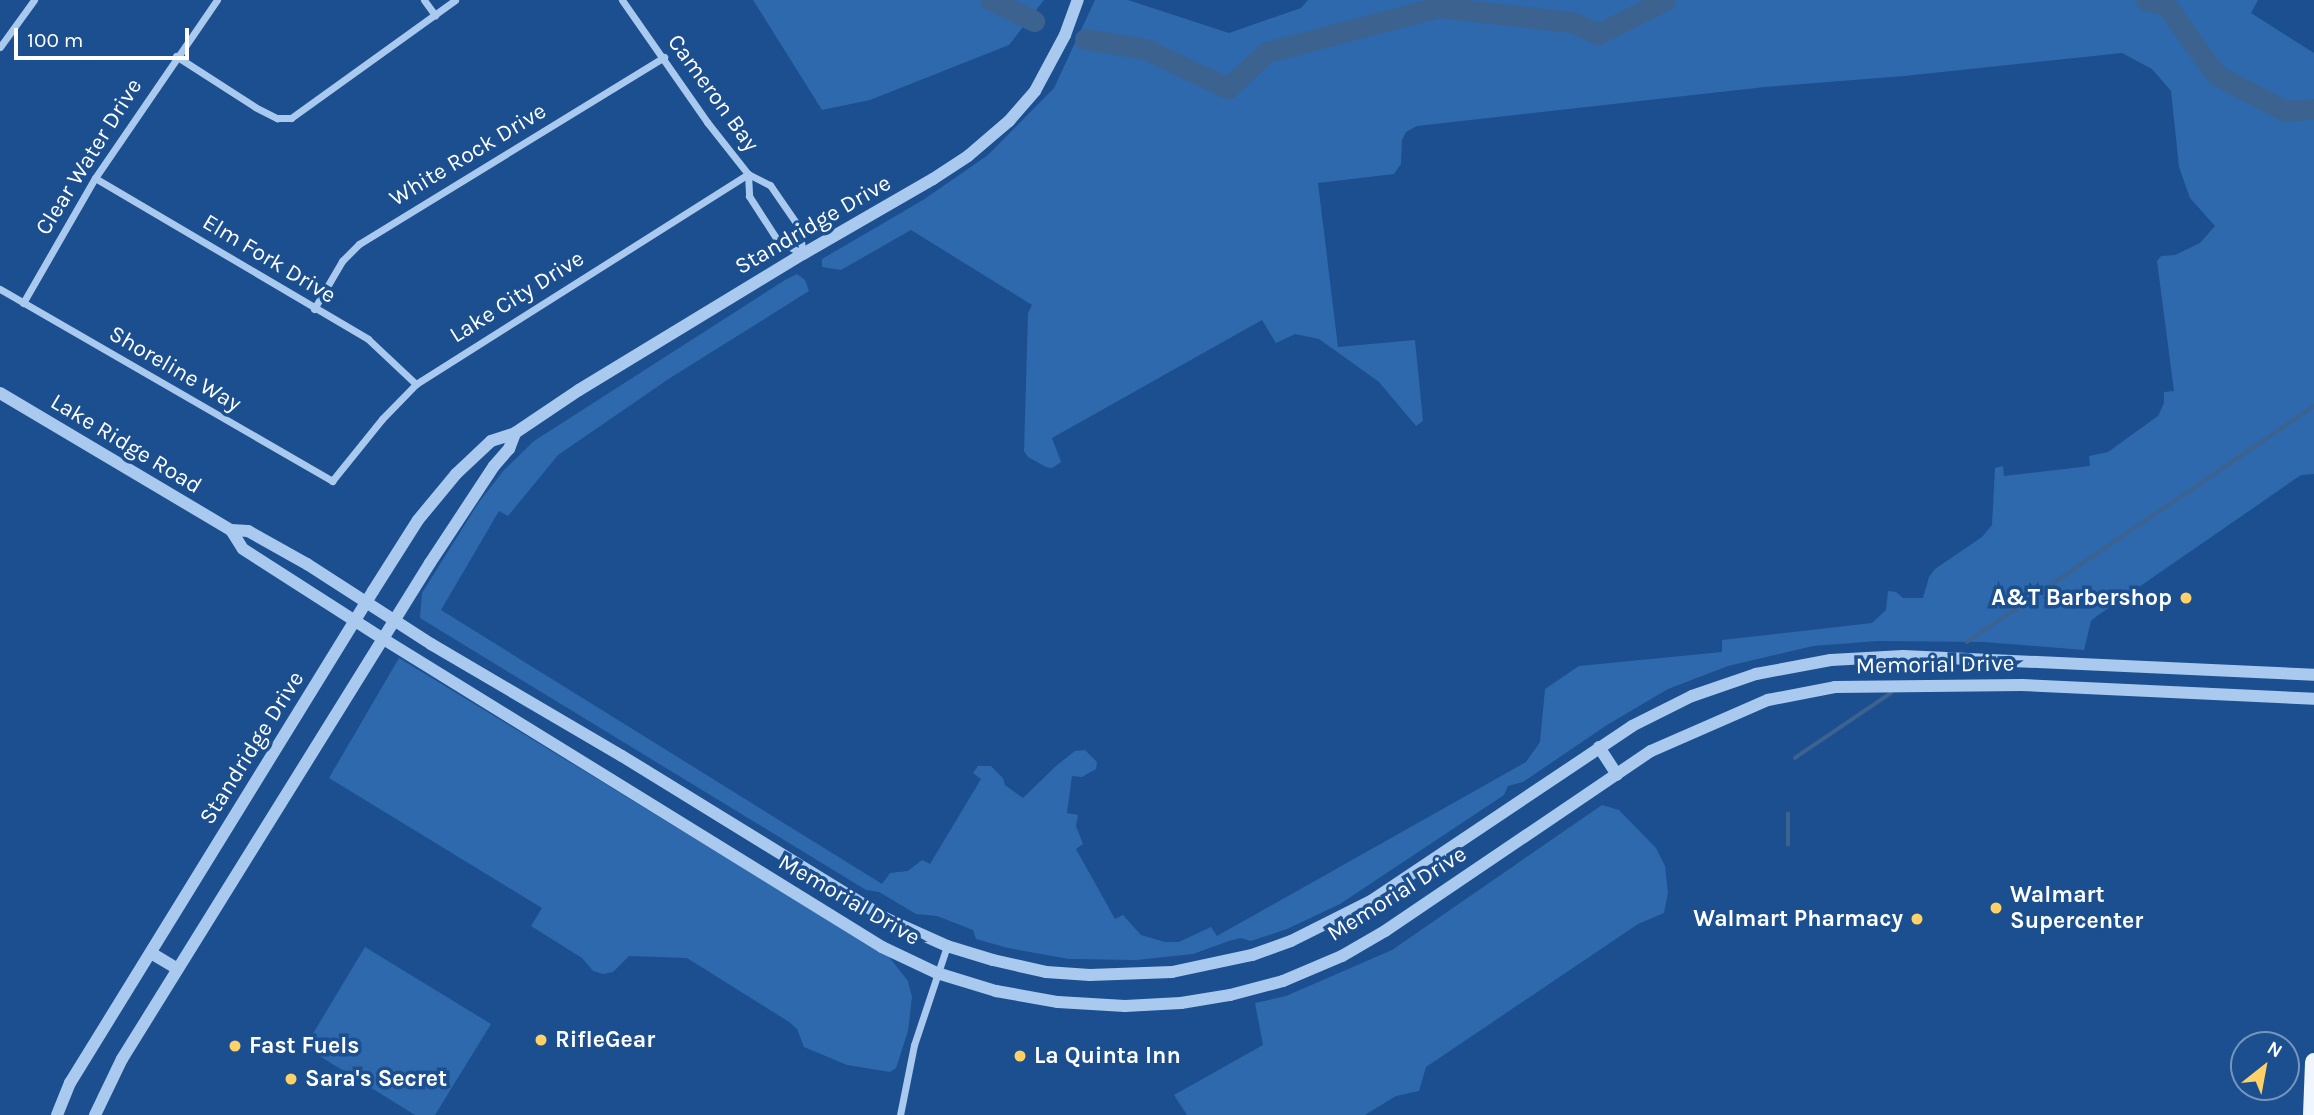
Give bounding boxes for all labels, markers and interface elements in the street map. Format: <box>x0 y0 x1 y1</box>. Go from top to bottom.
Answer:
scale bar <box>18 14 192 58</box>
text: 100 m <box>27 28 84 52</box>
street label: Cameron Bay <box>661 29 765 157</box>
street label: Clear Water Drive <box>30 74 148 240</box>
street label: White Rock Drive <box>385 97 551 213</box>
street label: Standridge Drive <box>730 169 896 281</box>
street label: Elm Fork Drive <box>197 208 341 310</box>
street label: Lake City Drive <box>445 245 589 349</box>
street label: Shoreline Way <box>104 320 246 418</box>
street label: Lake Ridge Road <box>45 388 207 500</box>
place label: A&T Barbershop <box>1991 584 2172 612</box>
marker: A&T Barbershop <box>2178 590 2194 606</box>
street label: Memorial Drive <box>1855 650 2015 680</box>
street label: Standridge Drive <box>194 666 310 830</box>
street label: Memorial Drive <box>1322 840 1472 948</box>
street label: Memorial Drive <box>773 848 925 952</box>
place label: Walmart Supercenter <box>2010 881 2143 935</box>
marker: Walmart Supercenter <box>1988 900 2004 916</box>
place label: Walmart Pharmacy <box>1693 905 1903 933</box>
marker: Walmart Pharmacy <box>1909 911 1925 927</box>
place label: RifleGear <box>555 1026 655 1054</box>
north arrow <box>2230 1031 2300 1101</box>
place label: Fast Fuels <box>249 1032 359 1060</box>
marker: RifleGear <box>533 1032 549 1048</box>
text: N <box>2263 1037 2286 1063</box>
marker: Fast Fuels <box>227 1038 243 1054</box>
place label: La Quinta Inn <box>1034 1042 1181 1070</box>
marker: La Quinta Inn <box>1012 1048 1028 1064</box>
place label: Sara's Secret <box>305 1065 447 1093</box>
marker: Sara's Secret <box>283 1071 299 1087</box>

